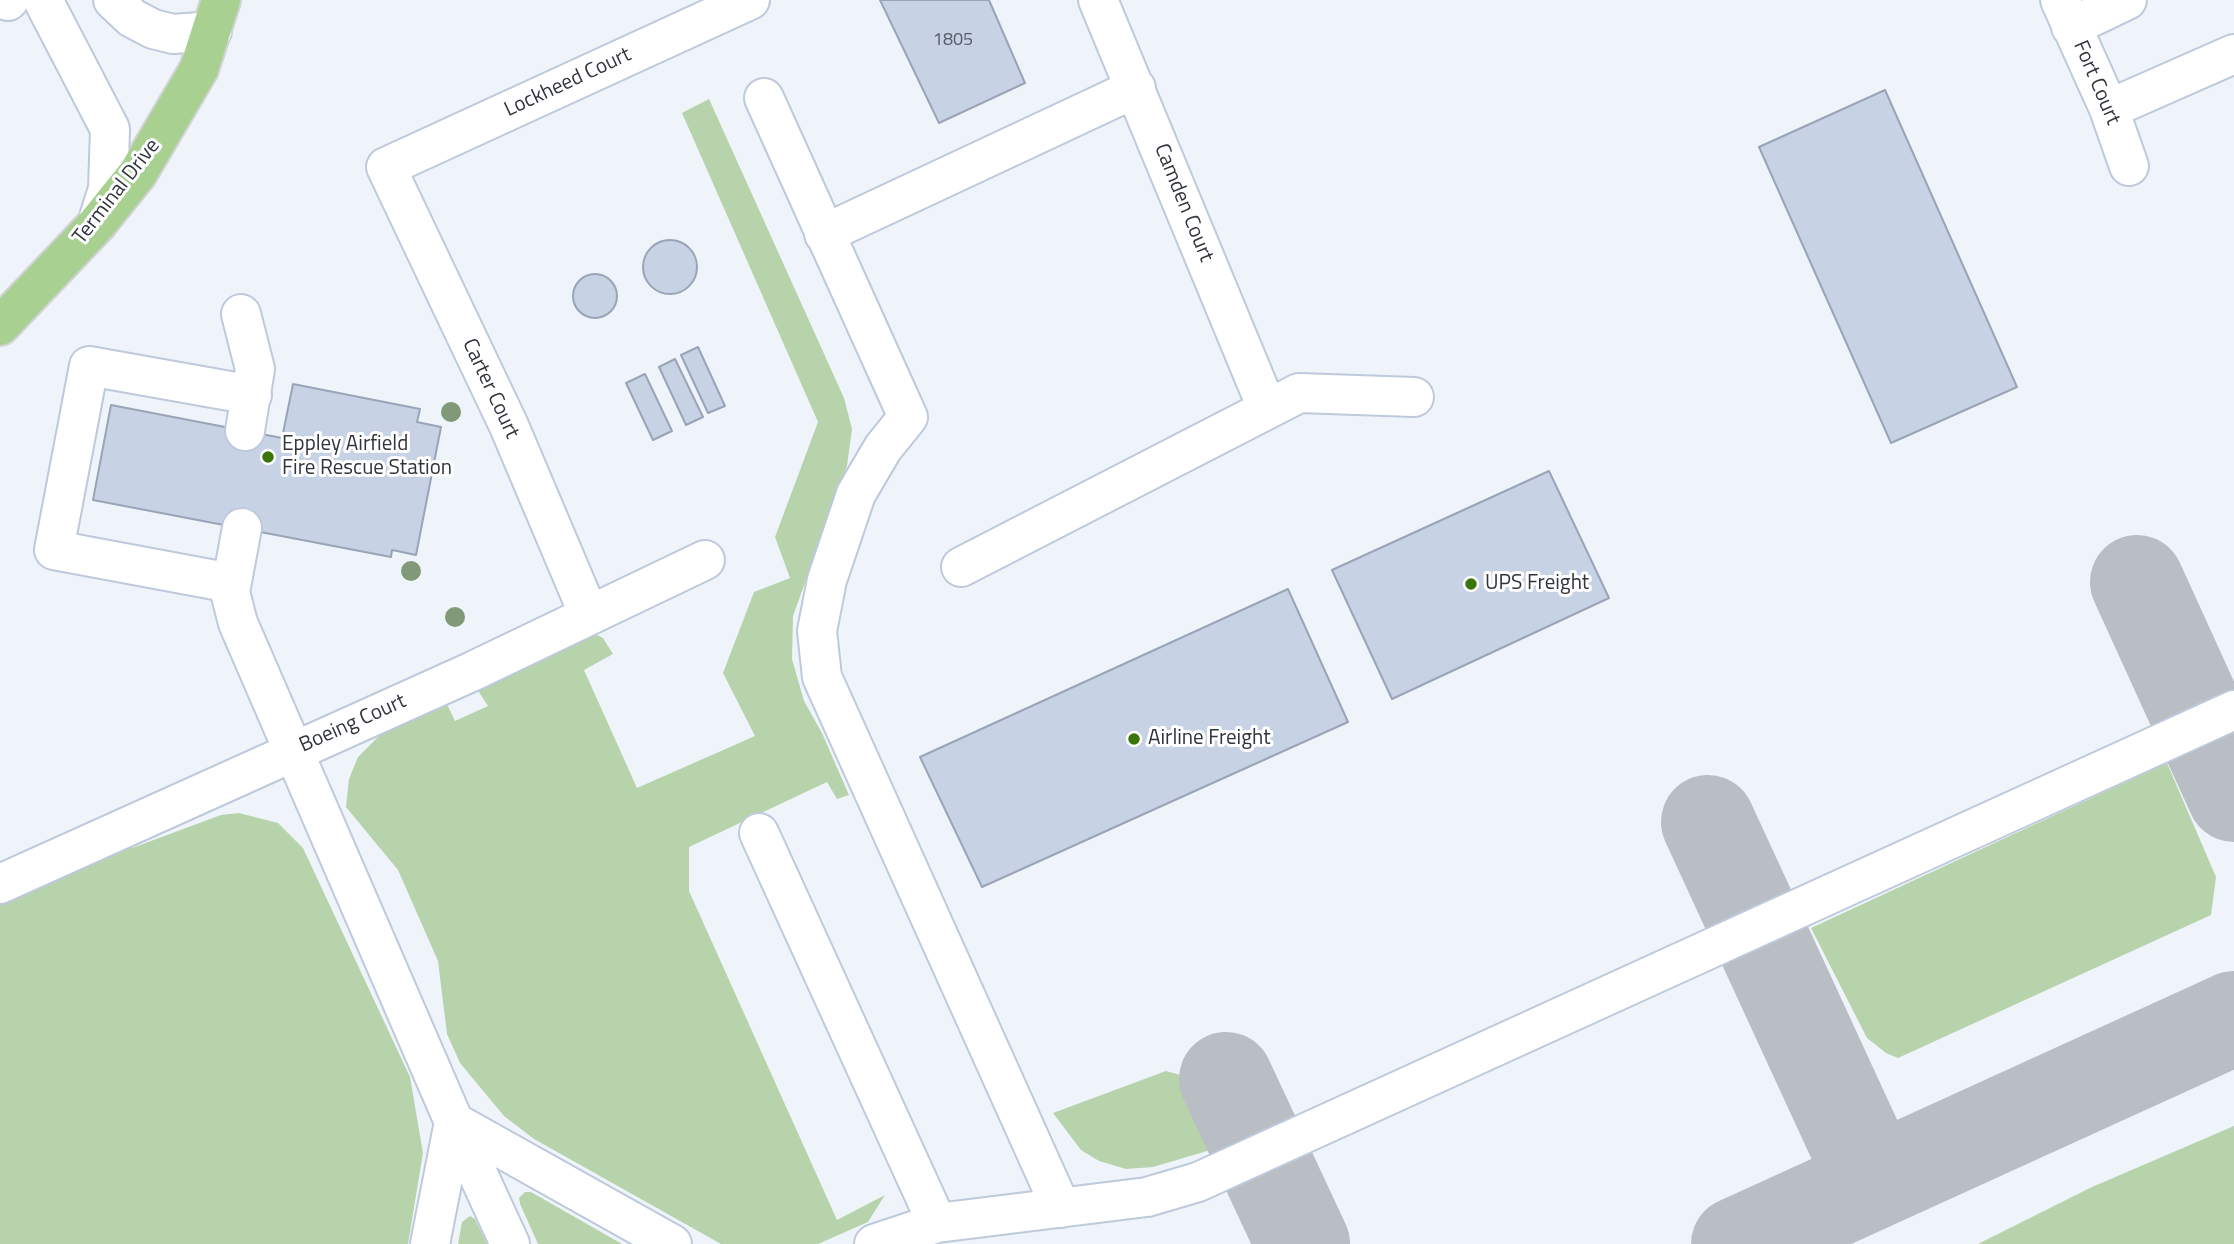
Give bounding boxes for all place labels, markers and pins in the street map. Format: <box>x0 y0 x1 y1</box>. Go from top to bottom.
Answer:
place label: Eppley Airfield Fire Rescue Station <box>282 432 452 482</box>
marker: Eppley Airfield Fire Rescue Station <box>260 449 276 465</box>
place label: UPS Freight <box>1485 571 1589 597</box>
marker: UPS Freight <box>1463 576 1479 592</box>
place label: Airline Freight <box>1148 726 1271 752</box>
marker: Airline Freight <box>1126 731 1142 747</box>

